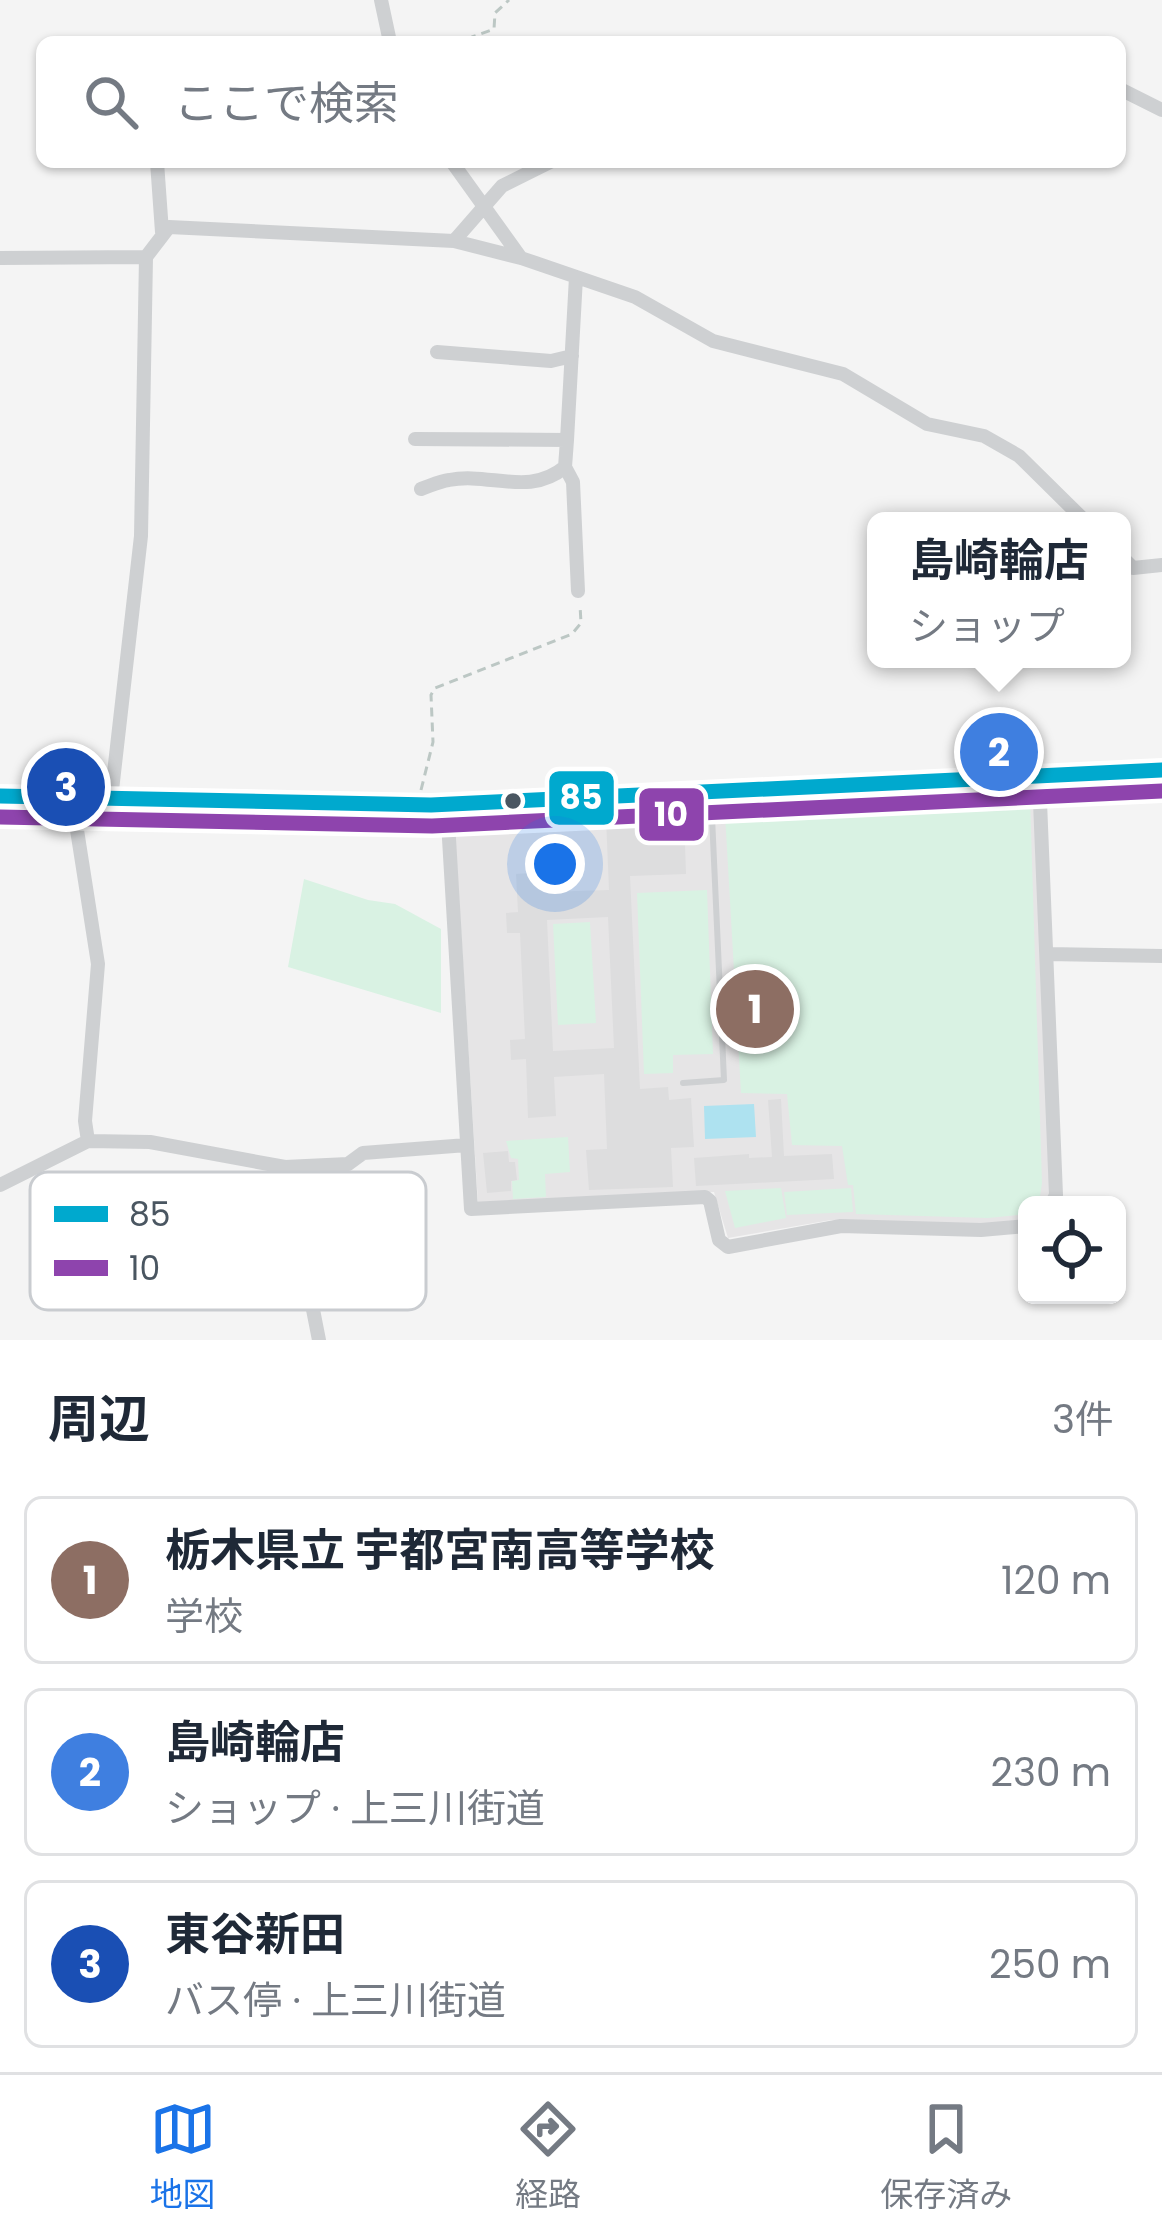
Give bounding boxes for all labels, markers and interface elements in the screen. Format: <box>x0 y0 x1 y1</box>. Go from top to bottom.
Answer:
search box <box>36 36 1126 168</box>
icon: search <box>78 69 144 135</box>
text: ここで検索 <box>174 72 399 135</box>
popup <box>867 512 1131 668</box>
text: 島崎輪店 <box>909 529 1089 592</box>
text: ショップ <box>909 599 1065 654</box>
pin: 2 <box>960 707 1038 797</box>
pin: 3 <box>27 742 105 832</box>
line badge: 85 <box>547 769 616 827</box>
text: 85 <box>560 774 602 821</box>
line badge: 10 <box>637 786 706 843</box>
unlabelled marker <box>502 790 524 812</box>
text: 10 <box>654 791 688 838</box>
your location <box>525 834 585 894</box>
pin: 1 <box>716 964 794 1054</box>
legend <box>30 1172 426 1310</box>
text: 85 <box>129 1191 171 1238</box>
map controls <box>1018 1196 1126 1304</box>
button: locate <box>1018 1196 1126 1304</box>
text: 10 <box>129 1245 160 1292</box>
text: 周辺 <box>48 1383 150 1455</box>
text: 3件 <box>1052 1392 1114 1447</box>
text: 栃木県立 宇都宮南高等学校 <box>165 1519 715 1582</box>
text: 1 <box>83 1553 97 1608</box>
text: 120 m <box>1001 1553 1111 1608</box>
text: 学校 <box>165 1589 243 1644</box>
text: 島崎輪店 <box>165 1711 345 1774</box>
text: 2 <box>79 1745 101 1800</box>
text: 230 m <box>991 1745 1111 1800</box>
text: ショップ · 上三川街道 <box>165 1781 545 1836</box>
text: 東谷新田 <box>165 1903 345 1966</box>
text: 3 <box>78 1937 102 1992</box>
text: 250 m <box>989 1937 1111 1992</box>
text: バス停 · 上三川街道 <box>165 1973 506 2028</box>
tab: 地図 <box>150 2096 216 2220</box>
tab: 経路 <box>515 2096 581 2220</box>
tab: 保存済み <box>880 2096 1012 2220</box>

